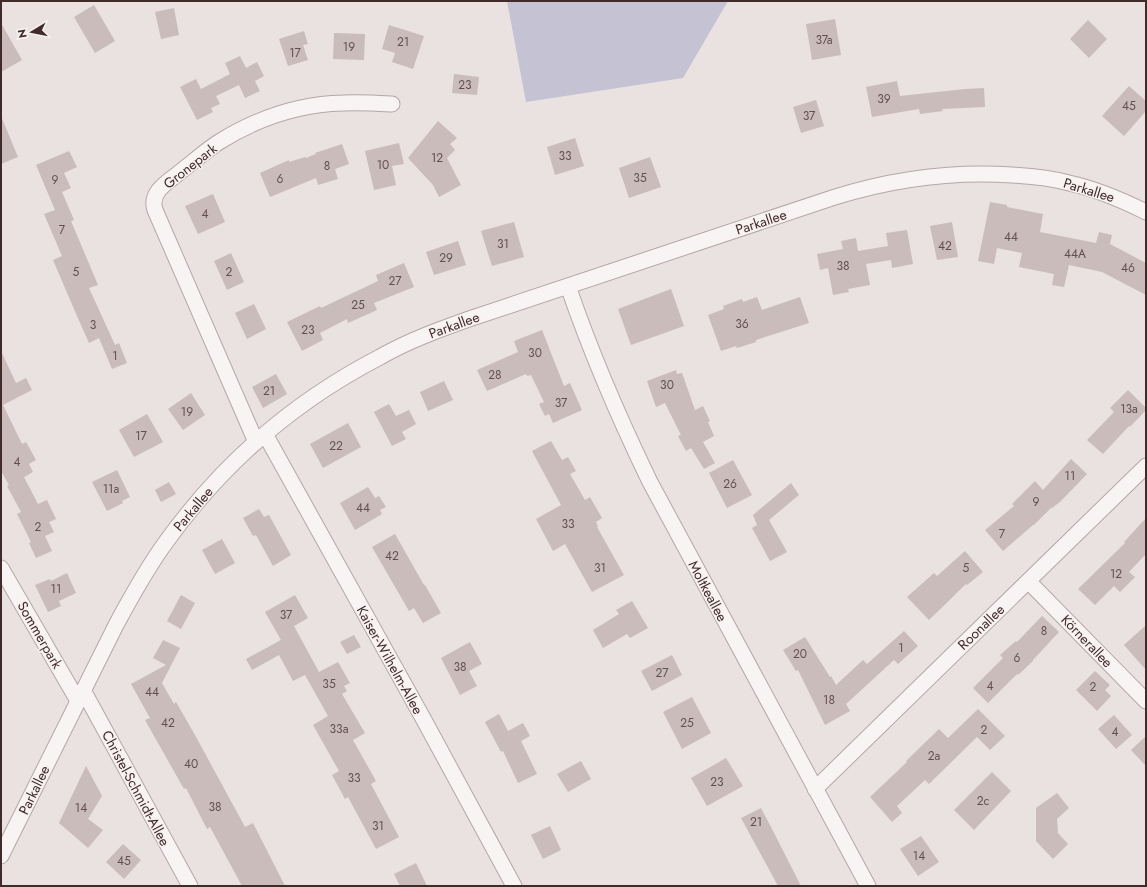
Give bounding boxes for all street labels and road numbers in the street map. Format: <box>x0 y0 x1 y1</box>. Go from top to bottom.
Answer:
street label: Gronepark <box>159 138 222 193</box>
street label: Parkallee <box>1061 173 1117 207</box>
street label: Parkallee <box>733 204 789 240</box>
street label: Parkallee <box>426 307 482 343</box>
street label: Parkallee <box>168 482 218 536</box>
street label: Moltkeallee <box>684 557 732 625</box>
street label: Sommerpark <box>13 598 68 673</box>
street label: Roonallee <box>953 600 1009 654</box>
street label: Kaiser-Wilhelm-Allee <box>352 602 428 718</box>
street label: Körnerallee <box>1057 610 1117 672</box>
street label: Christel-Schmidt-Allee <box>97 727 175 849</box>
street label: Parkallee <box>13 762 55 818</box>

